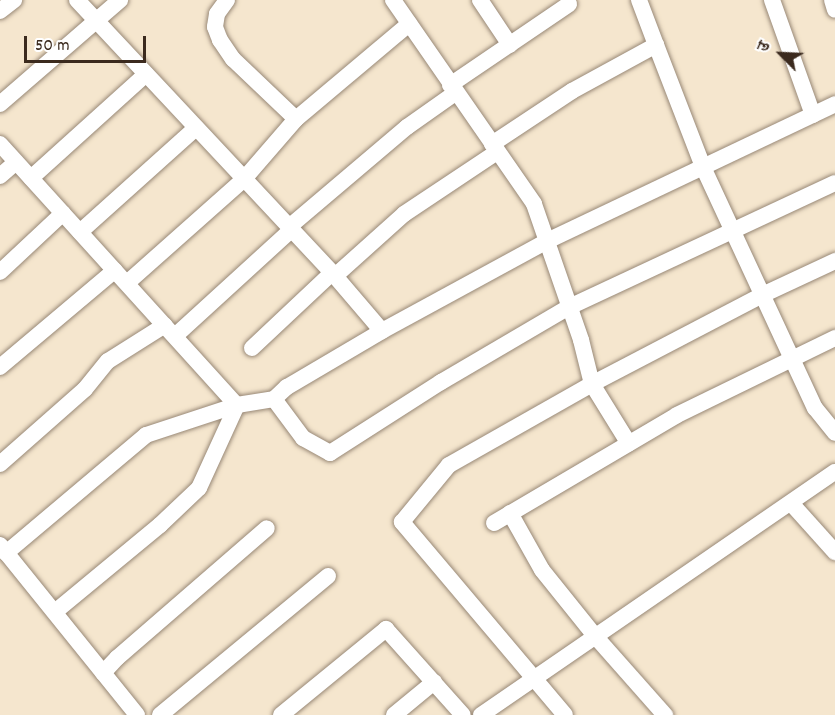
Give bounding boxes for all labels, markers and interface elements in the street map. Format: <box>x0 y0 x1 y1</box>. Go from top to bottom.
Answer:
scale bar <box>27 24 148 62</box>
north arrow <box>751 24 811 84</box>
text: 50 m <box>35 34 70 59</box>
text: उ <box>752 38 776 55</box>

